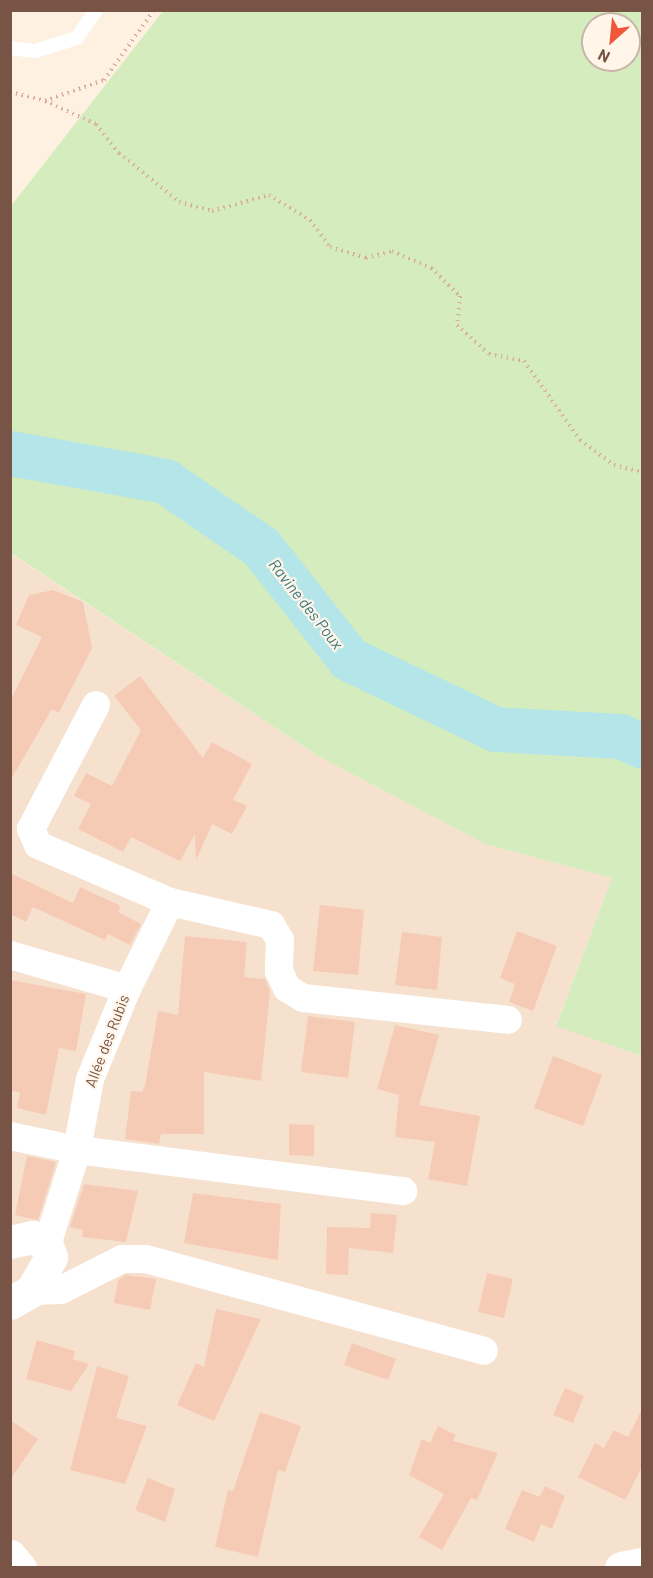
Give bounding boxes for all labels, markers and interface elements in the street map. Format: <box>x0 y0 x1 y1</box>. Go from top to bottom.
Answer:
north arrow <box>581 12 641 72</box>
text: N <box>594 46 613 68</box>
water label: Ravine des Poux <box>265 555 347 653</box>
street label: Allée des Rubis <box>81 992 133 1090</box>

